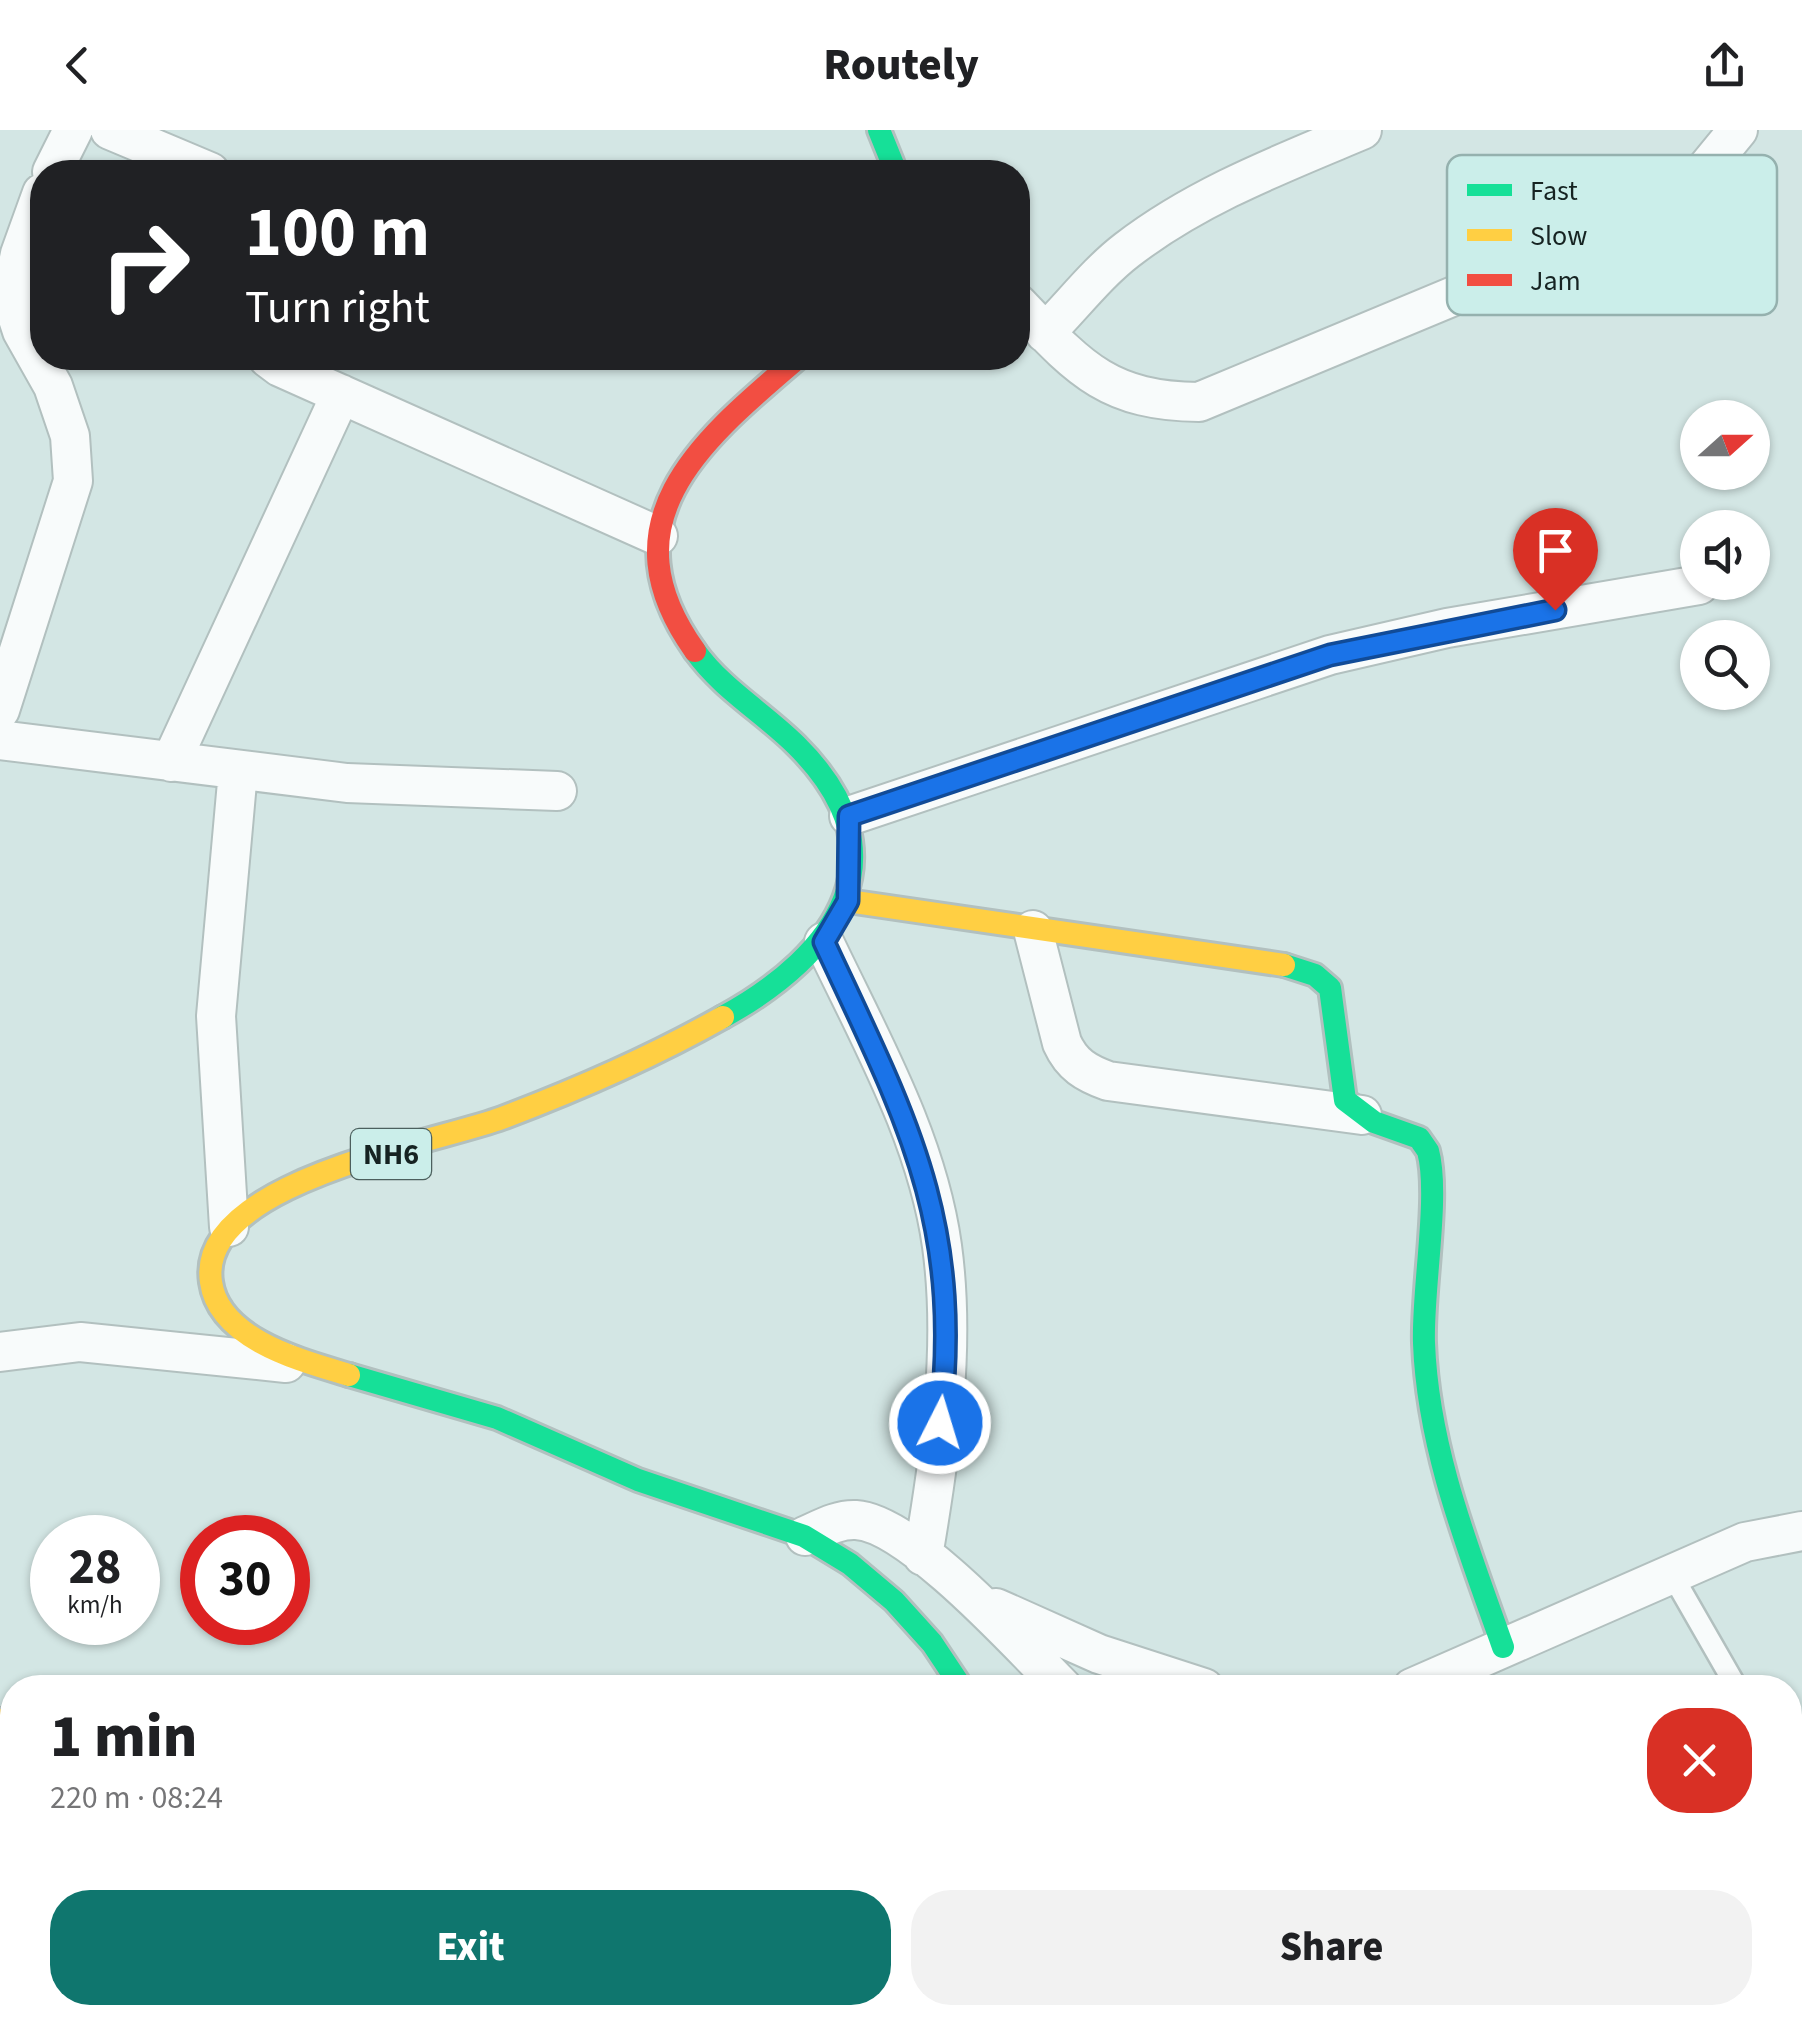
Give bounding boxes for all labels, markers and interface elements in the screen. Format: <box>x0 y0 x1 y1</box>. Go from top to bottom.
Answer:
text: Routely <box>823 33 979 97</box>
icon: back <box>50 38 105 93</box>
icon: share <box>1697 38 1752 93</box>
legend <box>1447 155 1777 315</box>
text: Fast <box>1530 171 1578 211</box>
text: 100 m <box>245 183 430 283</box>
icon: right <box>80 200 210 330</box>
text: Slow <box>1530 216 1587 256</box>
text: Jam <box>1530 261 1581 301</box>
text: Turn right <box>245 276 430 340</box>
north arrow <box>1680 400 1770 490</box>
map controls <box>1680 400 1770 710</box>
pin <box>1513 508 1598 611</box>
button: sound <box>1680 510 1770 600</box>
icon: arrive <box>1528 523 1583 578</box>
button: search <box>1680 620 1770 710</box>
road number: NH6 <box>351 1129 431 1179</box>
position arrow <box>888 1371 992 1475</box>
speed limit sign: 30 <box>180 1515 310 1645</box>
text: 28 <box>69 1532 121 1603</box>
text: km/h <box>67 1587 123 1623</box>
text: 1 min <box>50 1695 197 1780</box>
button: close <box>1647 1708 1752 1813</box>
text: 220 m · 08:24 <box>50 1775 223 1821</box>
button: Exit <box>50 1890 891 2005</box>
button: Share <box>911 1890 1752 2005</box>

